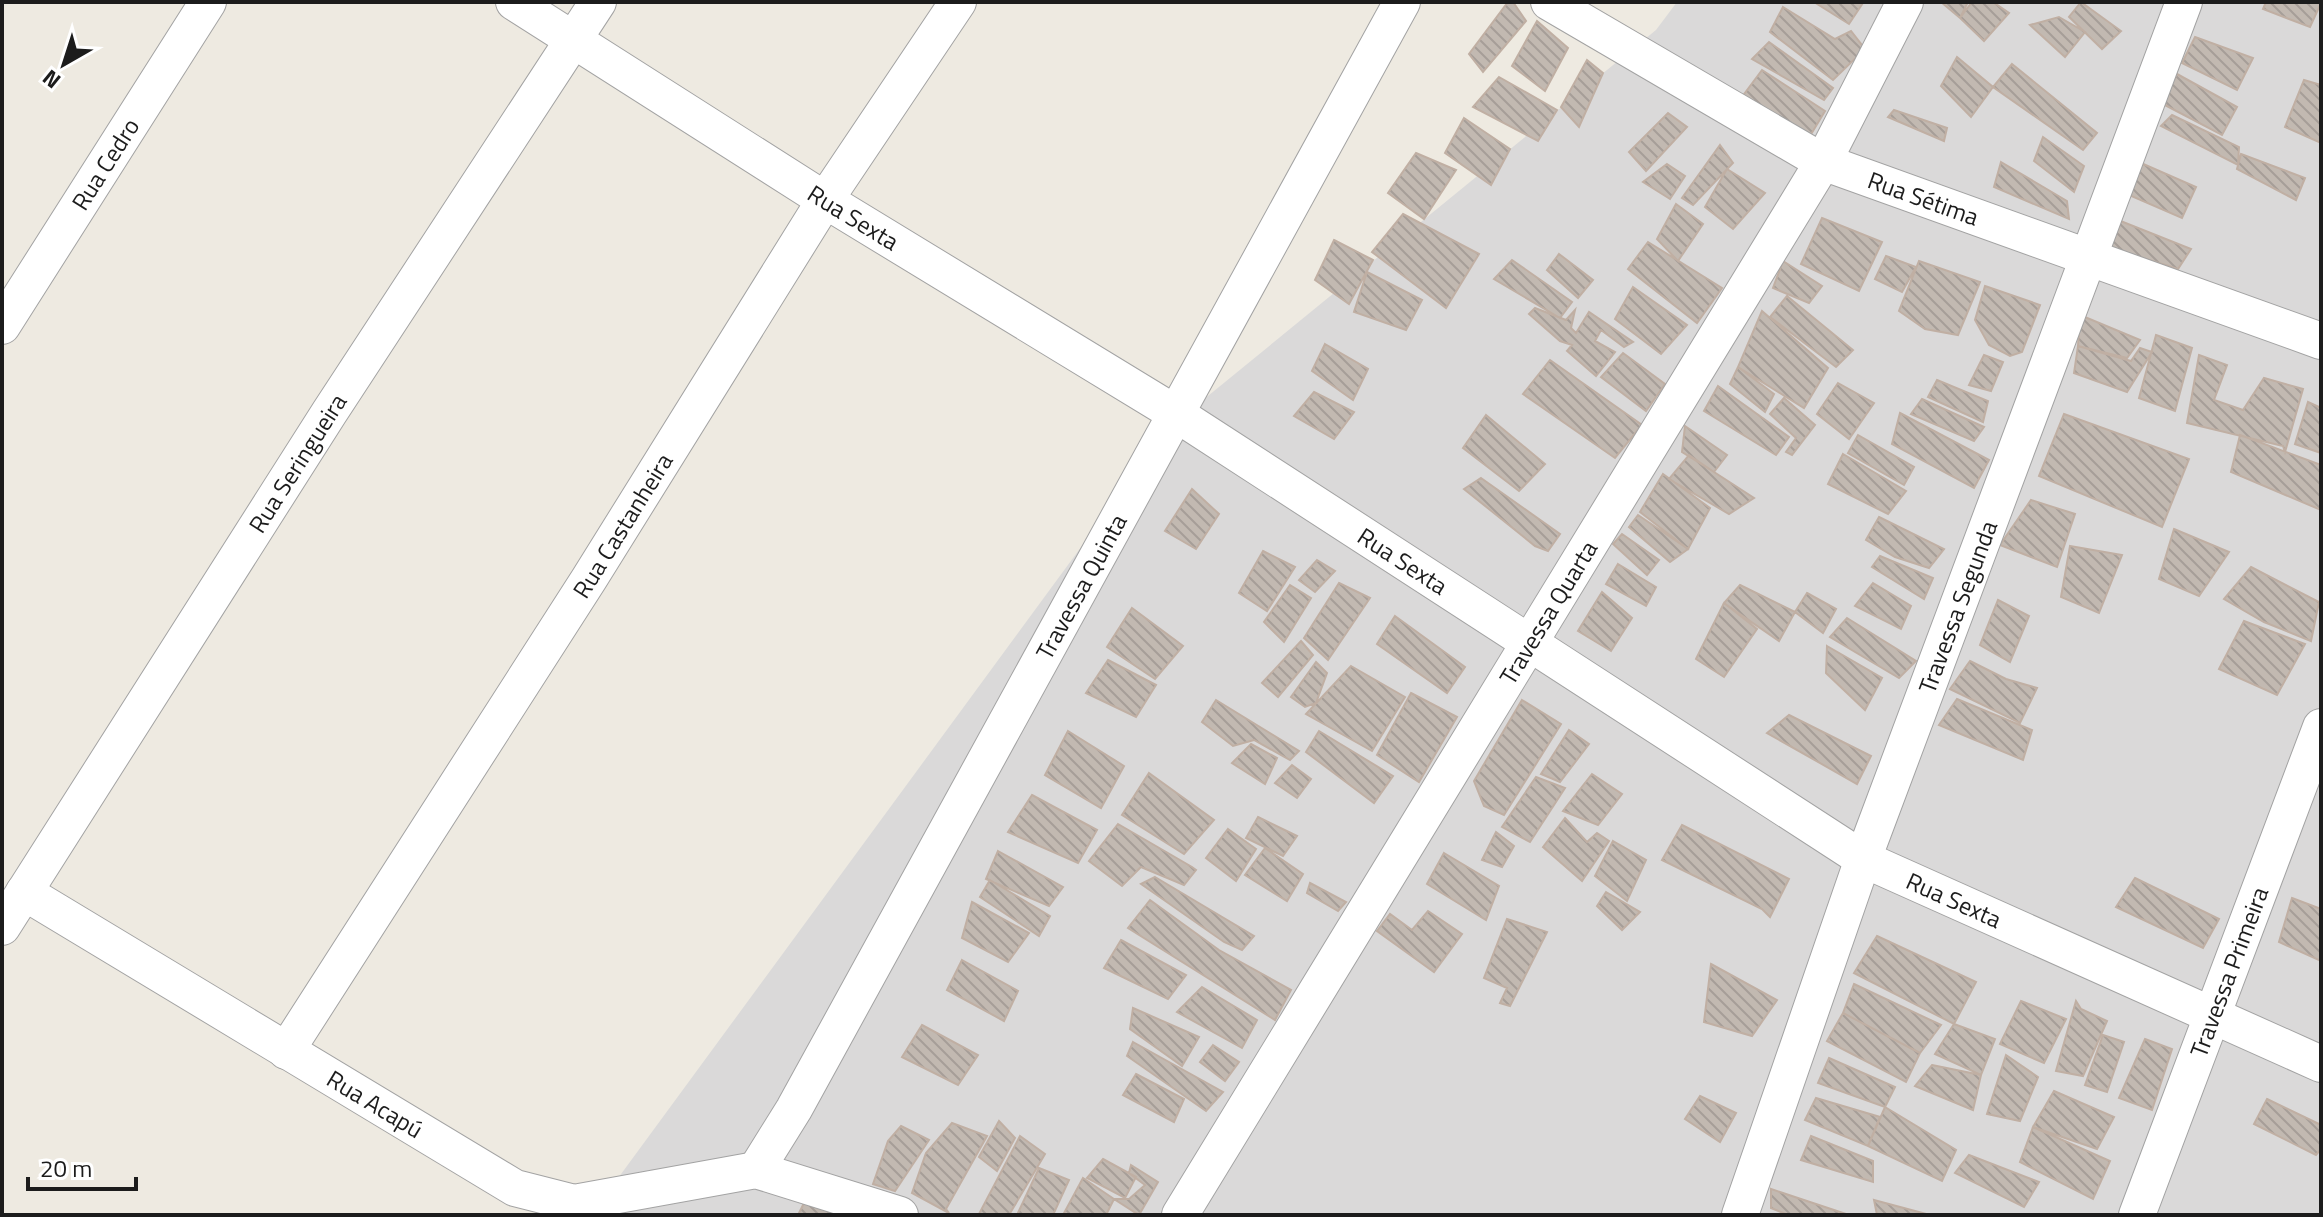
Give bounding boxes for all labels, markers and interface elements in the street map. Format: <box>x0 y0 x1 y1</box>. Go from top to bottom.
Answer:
north arrow <box>24 24 104 104</box>
text: N <box>35 62 68 98</box>
street label: Rua Cedro <box>62 111 148 217</box>
street label: Rua Sétima <box>1863 162 1984 235</box>
street label: Rua Sexta <box>801 176 906 259</box>
street label: Rua Seringueira <box>239 386 355 540</box>
street label: Rua Castanheira <box>563 446 681 605</box>
street label: Travessa Quinta <box>1026 507 1136 666</box>
street label: Travessa Segunda <box>1909 515 2006 698</box>
street label: Rua Sexta <box>1351 518 1455 603</box>
street label: Travessa Quarta <box>1490 533 1606 692</box>
street label: Rua Sexta <box>1900 863 2008 937</box>
street label: Travessa Primeira <box>2180 881 2277 1062</box>
street label: Rua Acapú <box>320 1061 430 1147</box>
scale bar <box>28 1141 136 1191</box>
text: 20 m <box>40 1150 92 1186</box>

